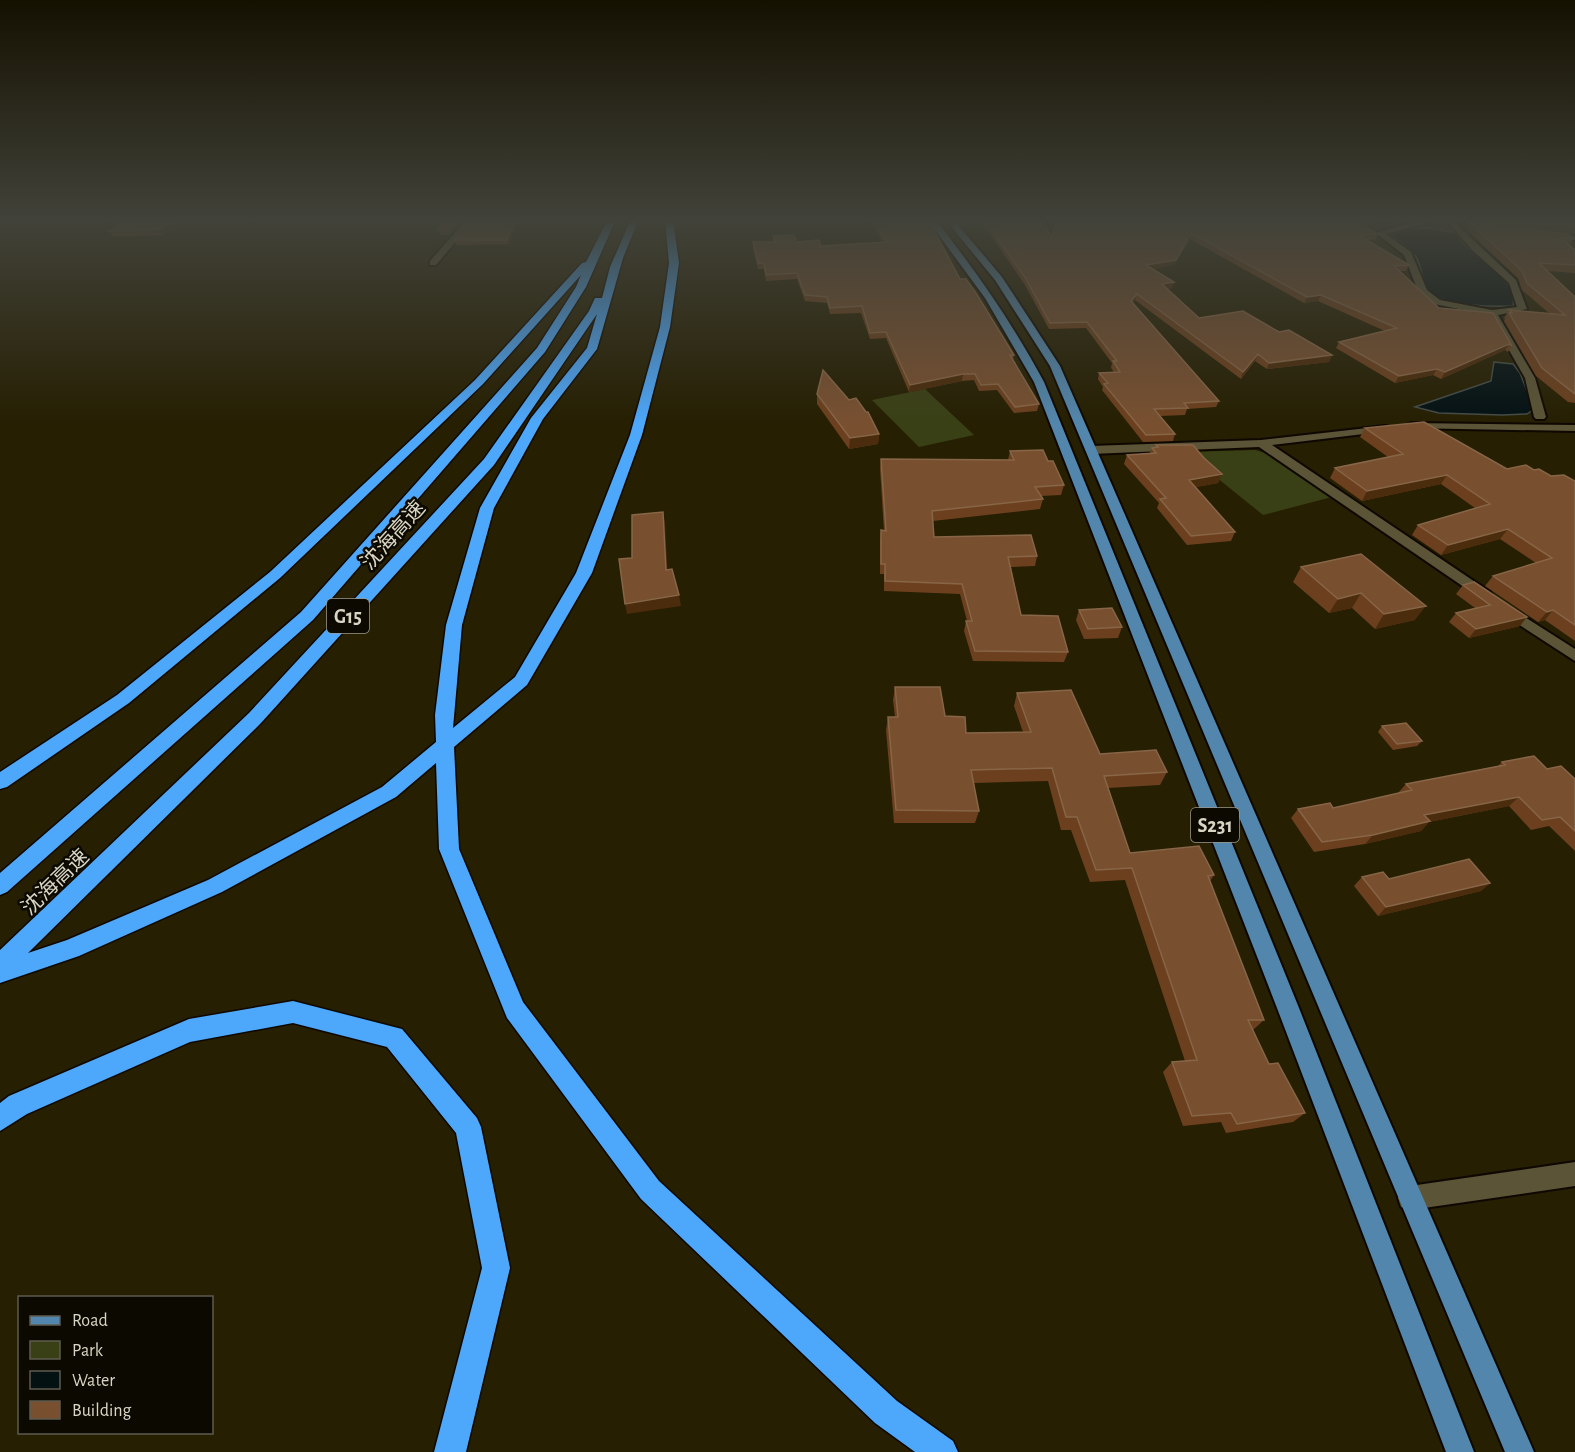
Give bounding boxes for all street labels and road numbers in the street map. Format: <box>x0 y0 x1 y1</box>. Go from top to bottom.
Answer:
street label: 沈海高速 <box>357 496 429 574</box>
road number: G15 <box>327 599 369 633</box>
road number: S231 <box>1191 808 1239 842</box>
street label: 沈海高速 <box>17 845 93 919</box>

